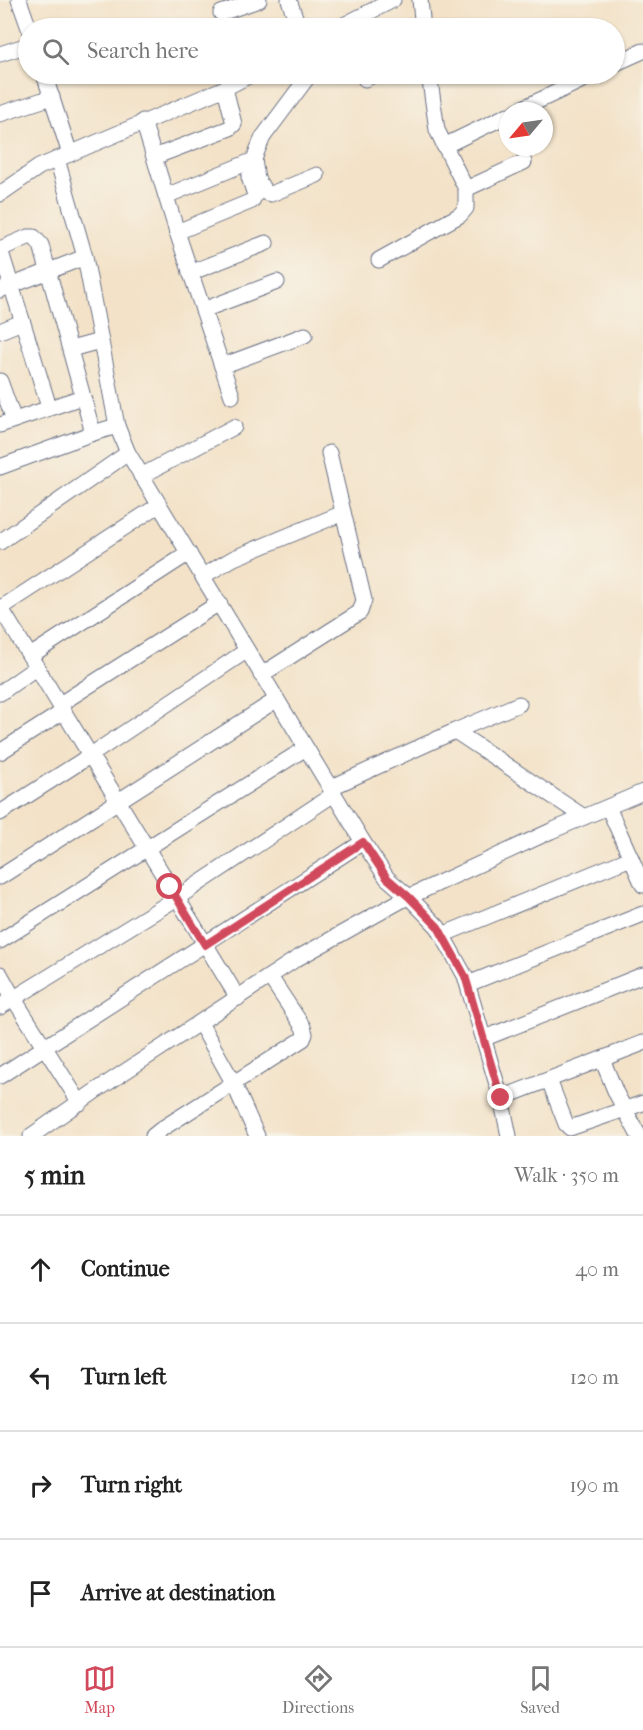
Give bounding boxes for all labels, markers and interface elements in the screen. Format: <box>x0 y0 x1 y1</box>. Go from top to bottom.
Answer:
search box <box>18 18 625 84</box>
icon: search <box>39 35 72 68</box>
text: Search here <box>87 38 199 64</box>
north arrow <box>499 102 553 156</box>
route start <box>156 873 182 899</box>
route end <box>487 1084 513 1110</box>
text: 5 min <box>24 1160 85 1191</box>
text: Walk · 350 m <box>514 1164 619 1187</box>
icon: ahead <box>24 1253 57 1286</box>
text: Continue <box>81 1256 170 1282</box>
text: 40 m <box>575 1258 619 1281</box>
icon: left <box>24 1361 57 1394</box>
text: Turn left <box>81 1364 167 1390</box>
text: 120 m <box>570 1366 619 1389</box>
icon: right <box>24 1469 57 1502</box>
text: Turn right <box>81 1472 182 1498</box>
text: 190 m <box>569 1474 619 1497</box>
icon: arrive <box>24 1577 57 1610</box>
text: Arrive at destination <box>81 1580 275 1606</box>
tab: Map <box>83 1662 116 1717</box>
tab: Directions <box>282 1662 354 1717</box>
tab: Saved <box>520 1662 560 1717</box>

